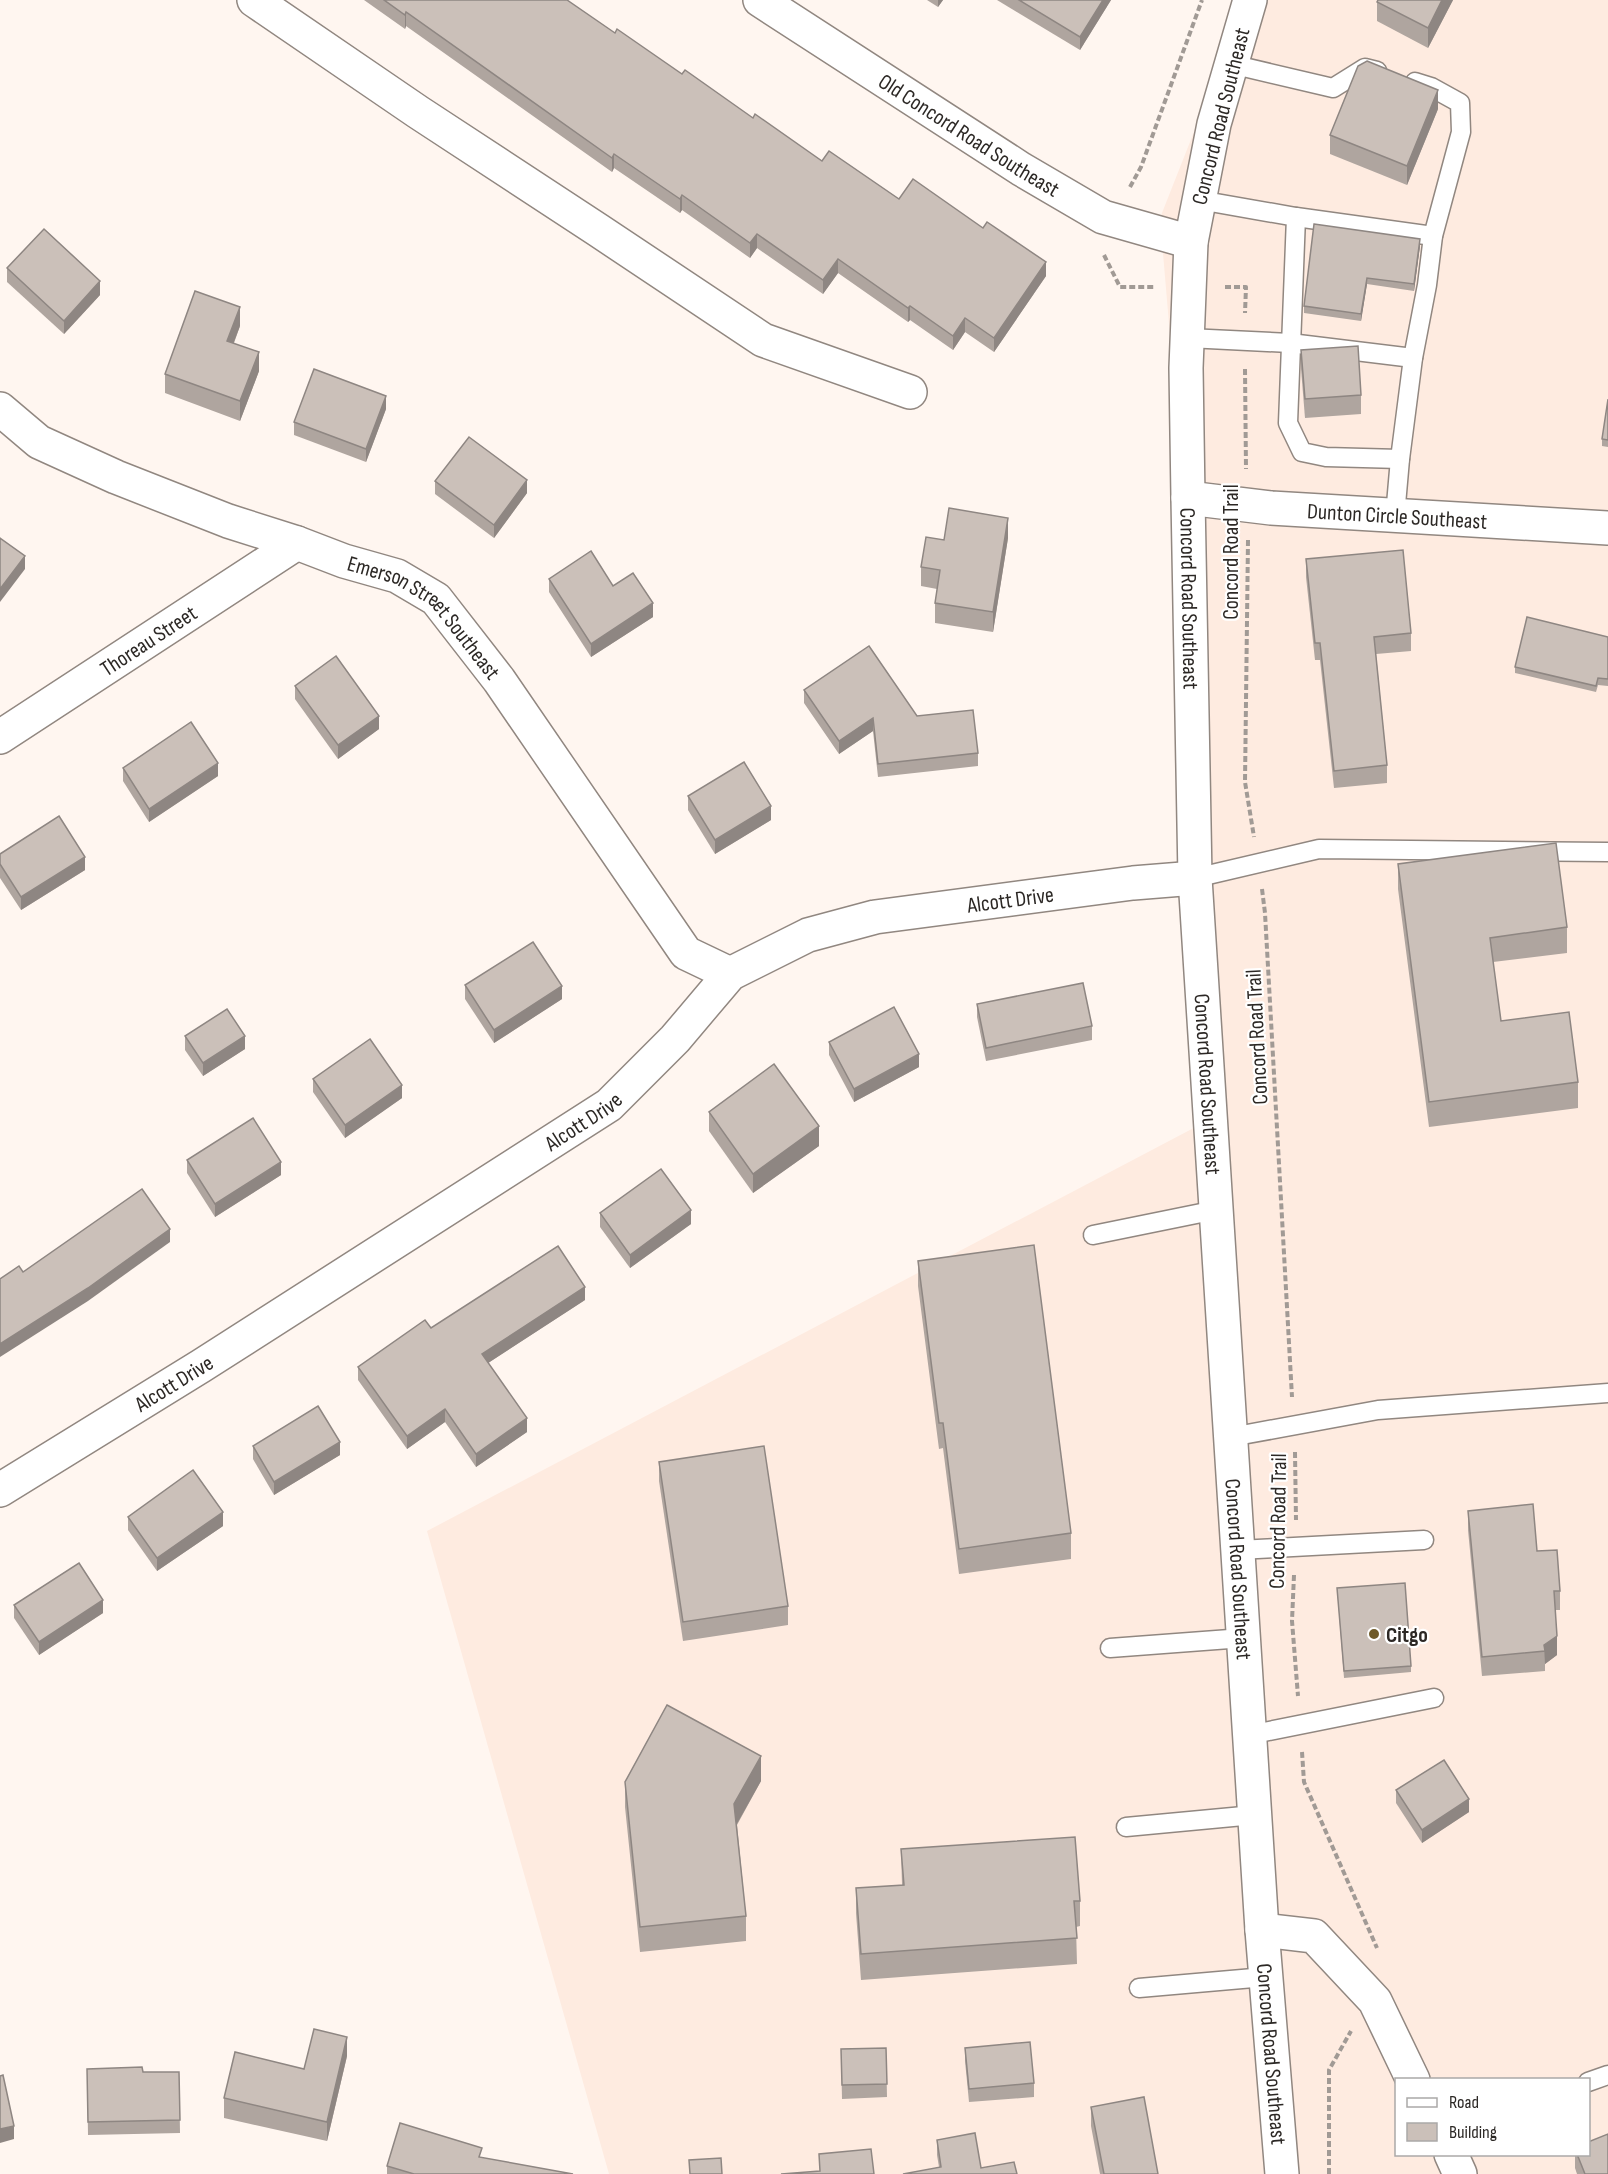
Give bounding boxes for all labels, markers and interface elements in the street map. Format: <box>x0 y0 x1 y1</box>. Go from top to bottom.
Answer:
street label: Concord Road Southeast <box>1186 25 1257 208</box>
street label: Old Concord Road Southeast <box>873 68 1064 204</box>
street label: Concord Road Trail <box>1218 484 1245 620</box>
street label: Dunton Circle Southeast <box>1306 498 1488 536</box>
street label: Concord Road Southeast <box>1173 508 1204 690</box>
street label: Emerson Street Southeast <box>344 551 506 686</box>
street label: Thoreau Street <box>96 600 203 683</box>
street label: Alcott Drive <box>965 882 1055 920</box>
street label: Concord Road Trail <box>1240 969 1275 1105</box>
street label: Concord Road Southeast <box>1187 993 1226 1176</box>
street label: Alcott Drive <box>539 1087 629 1158</box>
street label: Alcott Drive <box>129 1350 219 1419</box>
street label: Concord Road Trail <box>1264 1453 1293 1589</box>
street label: Concord Road Southeast <box>1218 1478 1257 1661</box>
place label: Citgo <box>1386 1622 1428 1649</box>
marker: Citgo <box>1367 1627 1381 1641</box>
street label: Concord Road Southeast <box>1250 1962 1292 2146</box>
legend <box>1395 2078 1590 2156</box>
text: Road <box>1449 2092 1479 2113</box>
text: Building <box>1449 2122 1497 2143</box>

